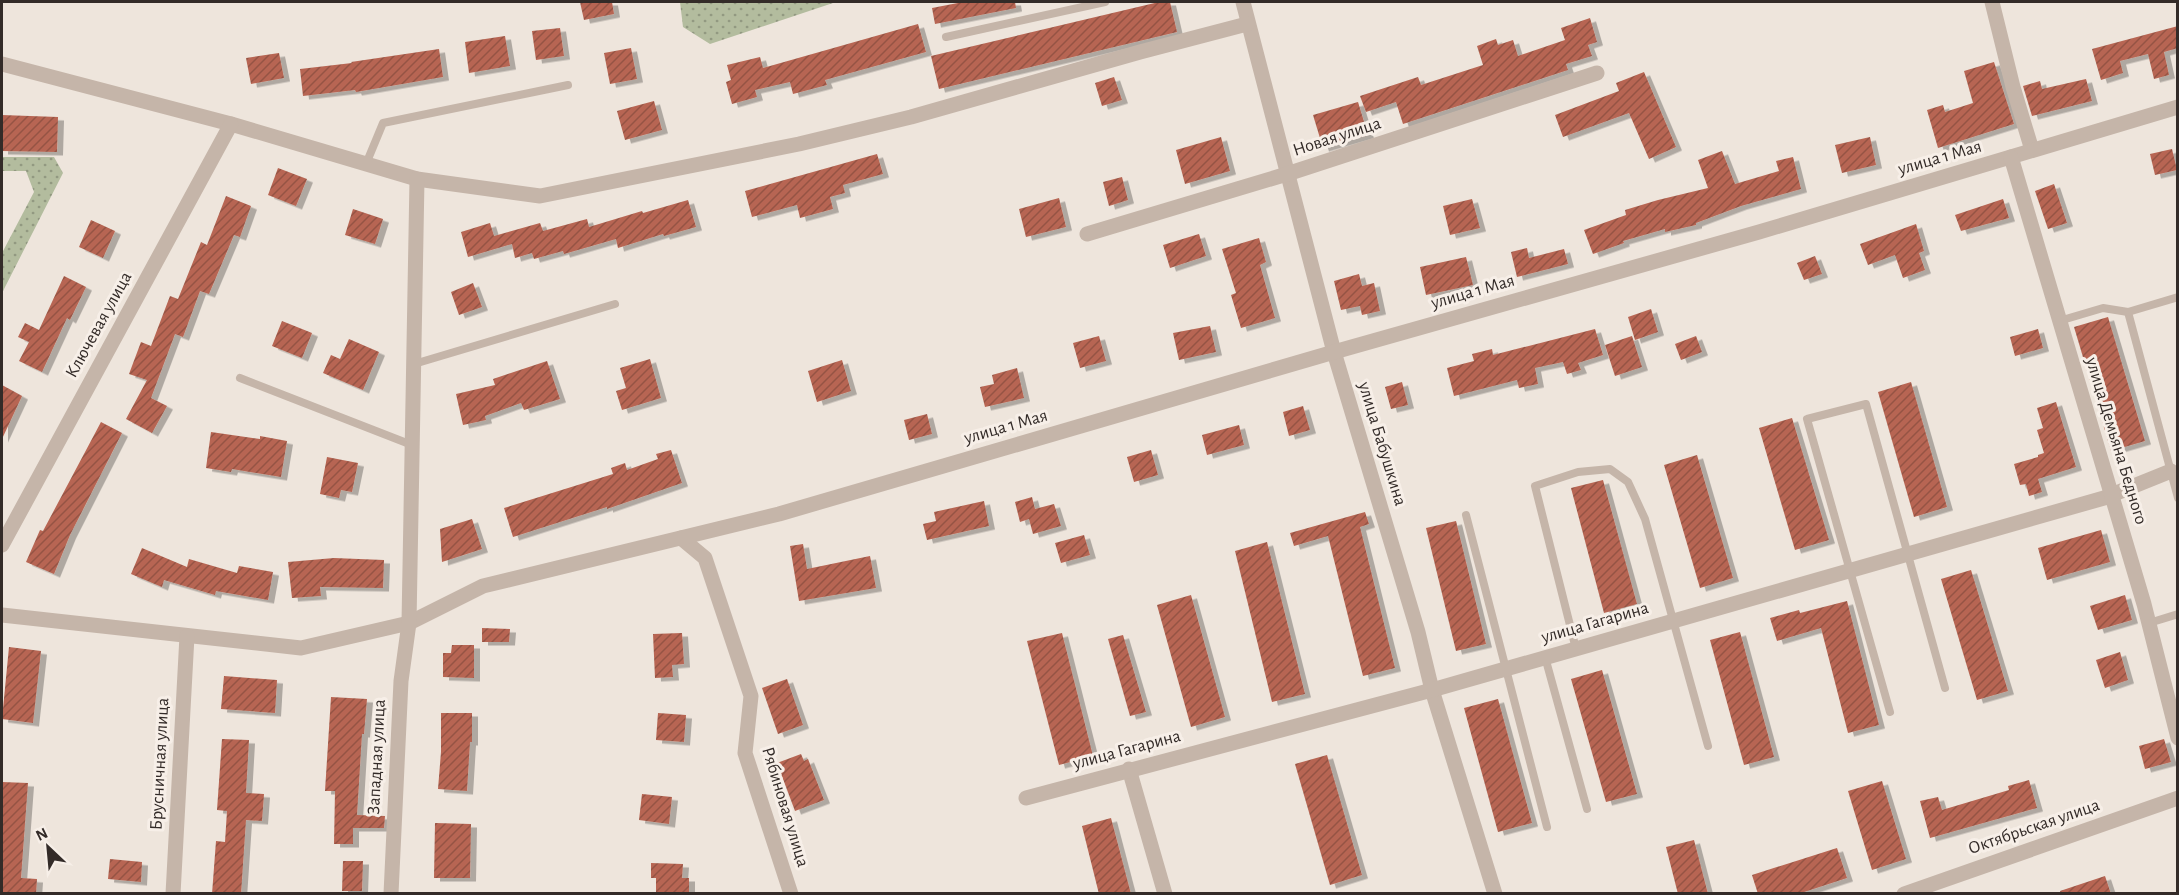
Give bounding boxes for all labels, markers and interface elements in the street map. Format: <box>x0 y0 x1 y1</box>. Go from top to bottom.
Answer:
street label: Новая улица <box>1291 114 1383 160</box>
street label: улица 1 Мая <box>1895 137 1984 179</box>
street label: Ключевая улица <box>63 269 135 381</box>
street label: улица 1 Мая <box>1428 271 1517 313</box>
street label: улица Демьяна Бедного <box>2082 355 2150 527</box>
street label: улица Бабушкина <box>1354 379 1410 508</box>
street label: улица 1 Мая <box>961 406 1050 448</box>
street label: улица Гагарина <box>1538 599 1651 647</box>
street label: Брусничная улица <box>148 697 172 831</box>
street label: Западная улица <box>365 699 389 815</box>
street label: улица Гагарина <box>1070 727 1183 773</box>
street label: Рябиновая улица <box>758 745 813 869</box>
street label: Октябрьская улица <box>1966 795 2102 858</box>
north arrow <box>18 817 78 877</box>
text: N <box>33 825 50 844</box>

